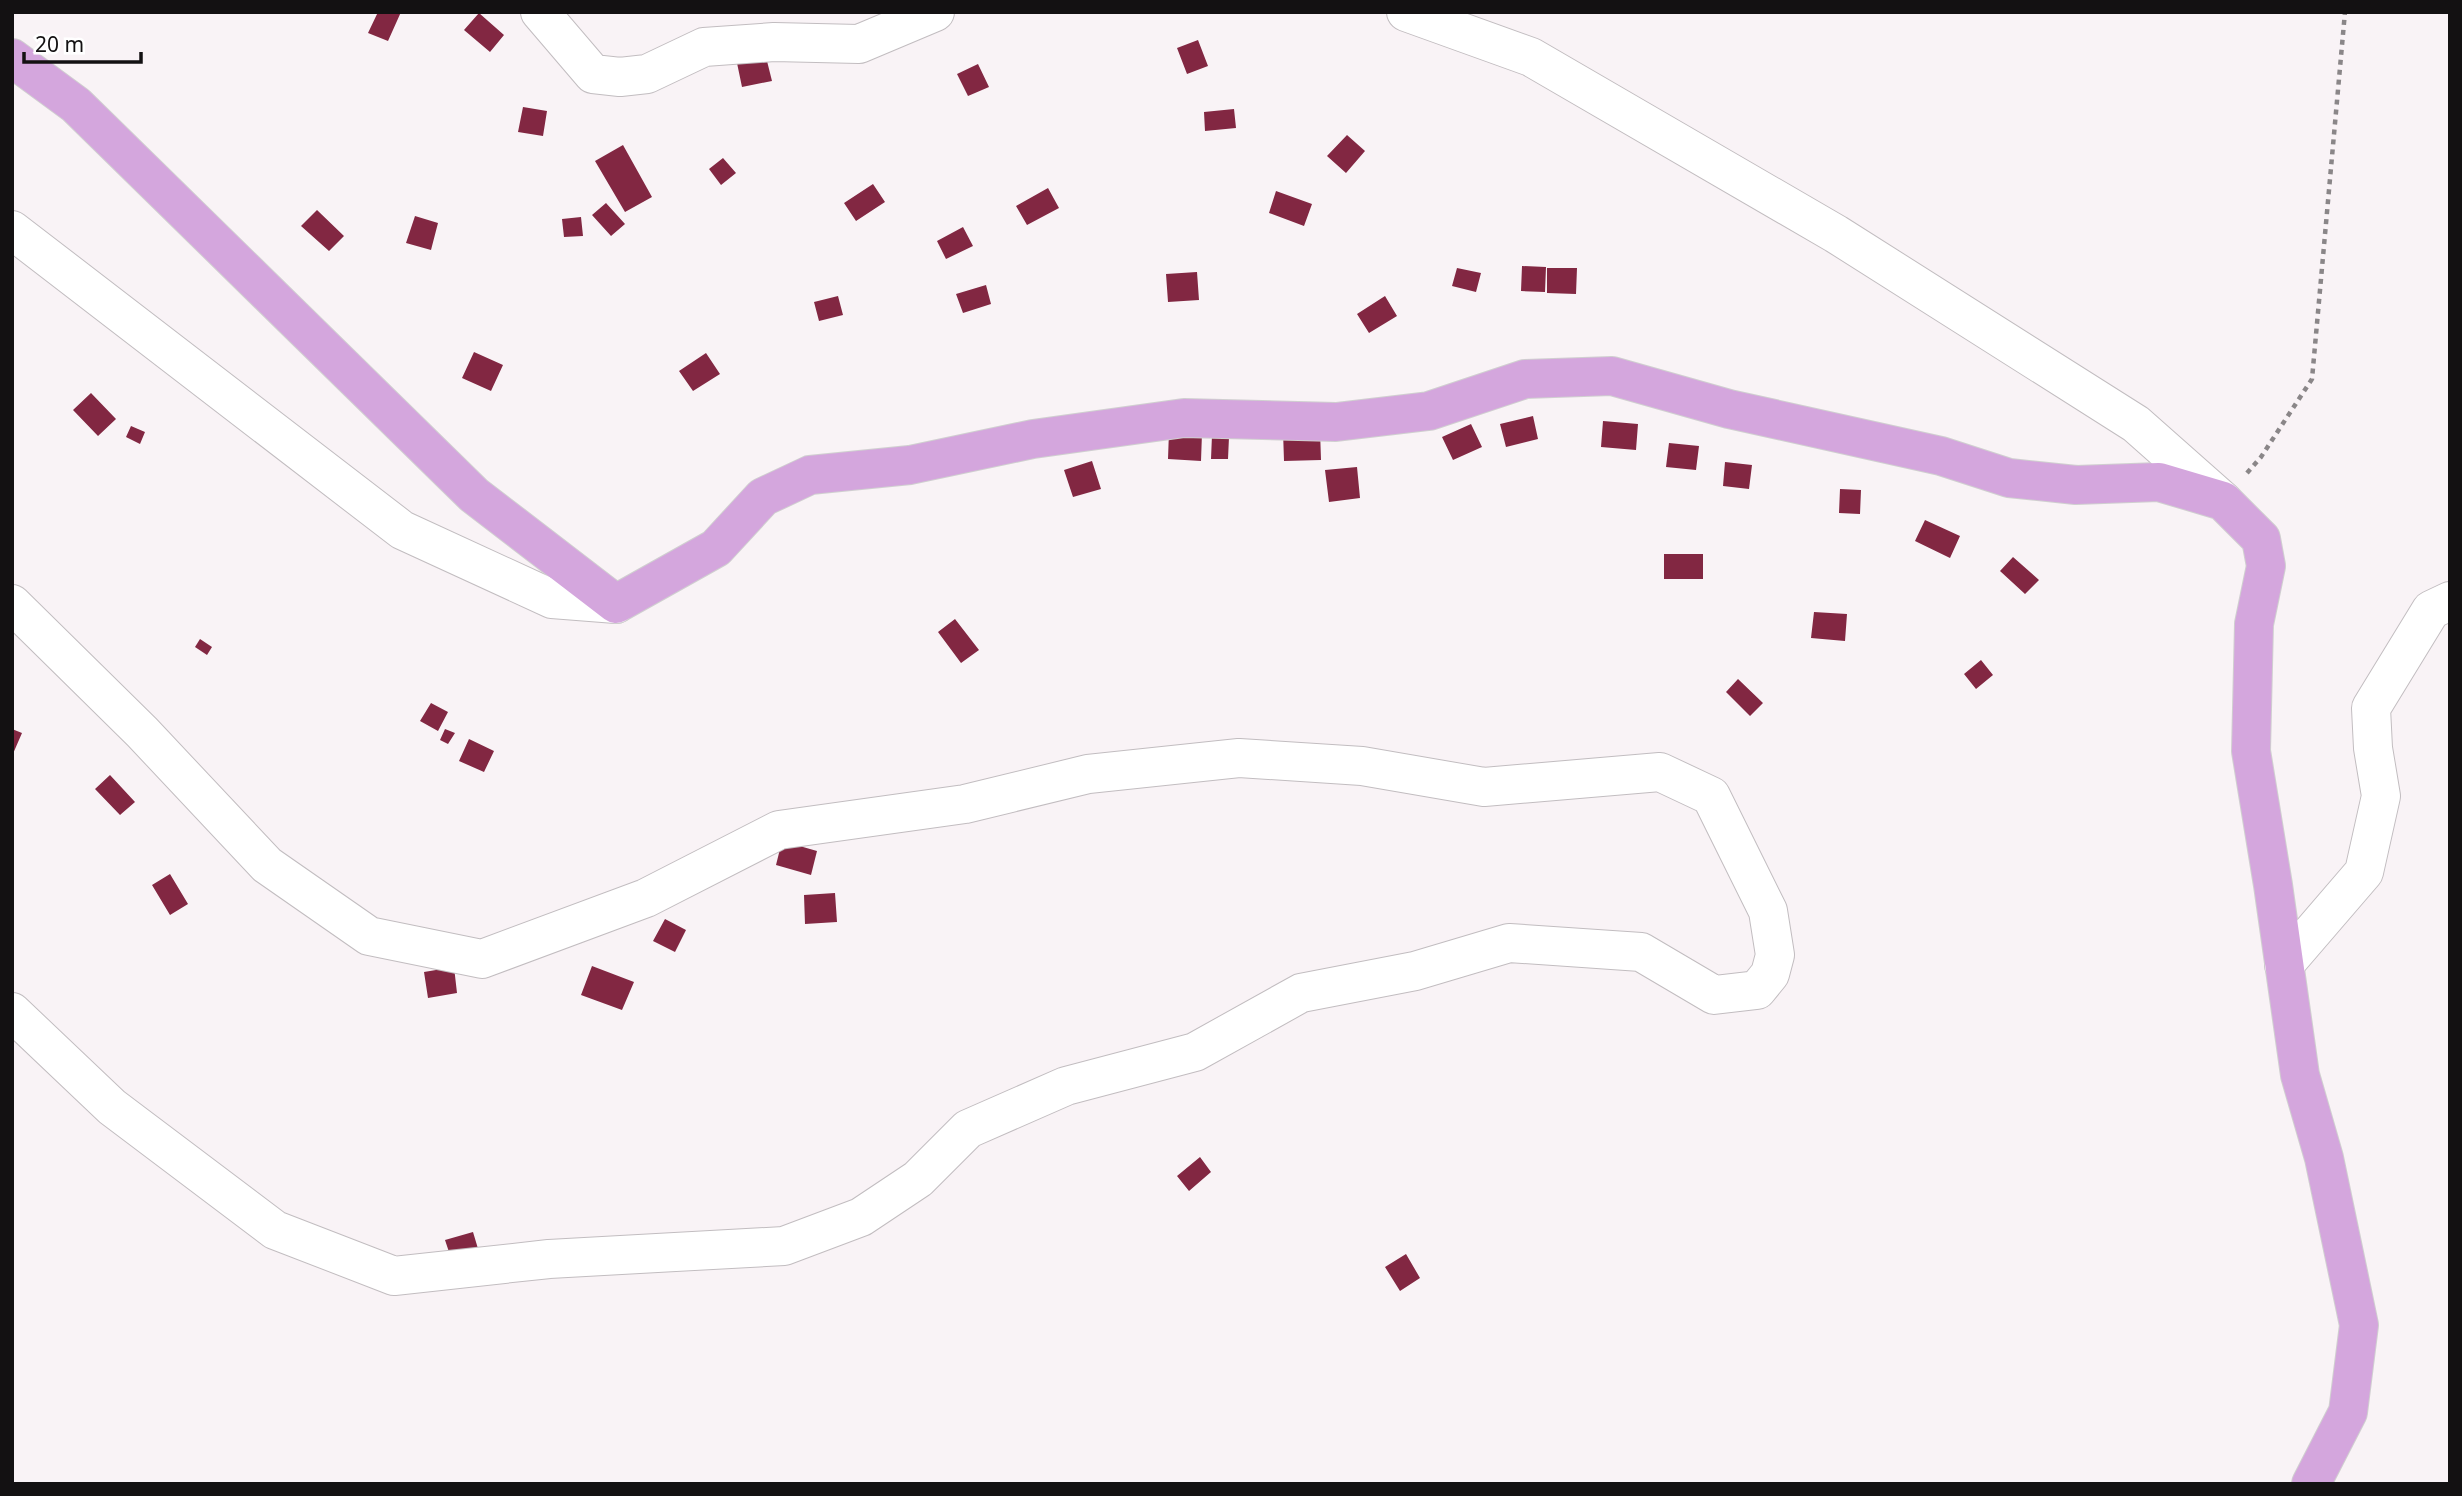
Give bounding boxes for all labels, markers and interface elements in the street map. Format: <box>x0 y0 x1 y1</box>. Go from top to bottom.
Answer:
scale bar <box>24 21 142 65</box>
text: 20 m <box>35 30 84 58</box>

